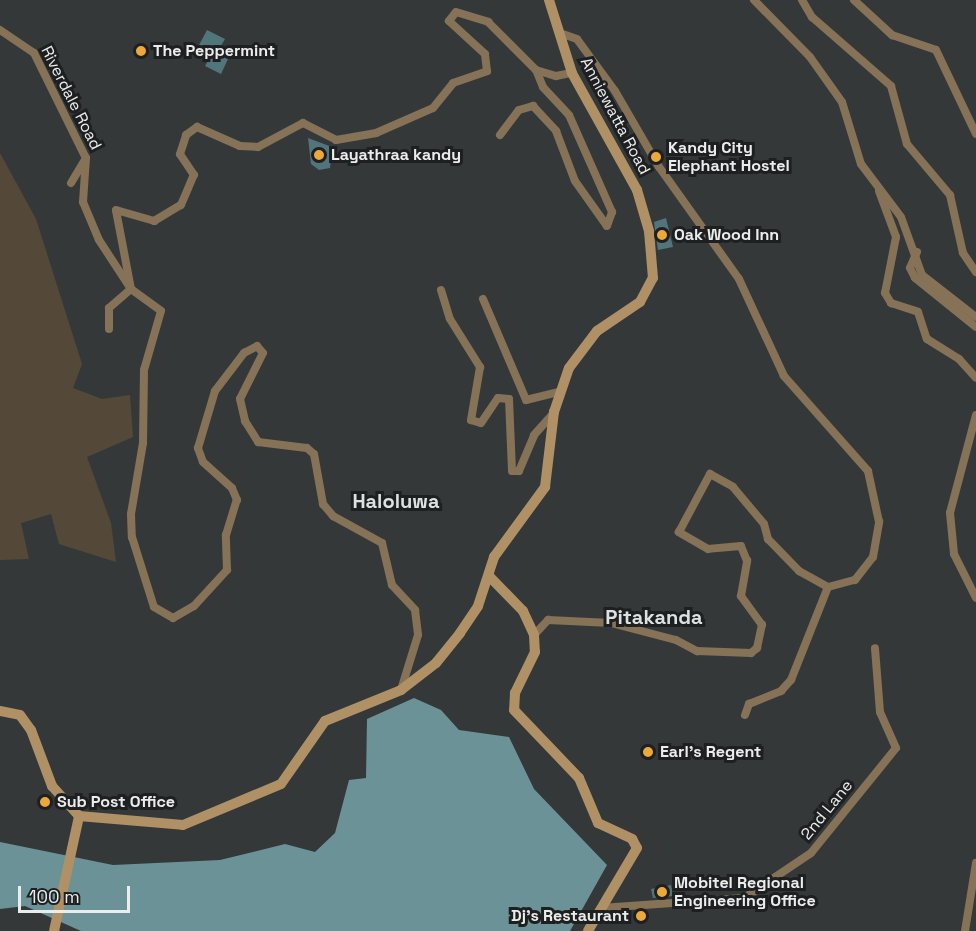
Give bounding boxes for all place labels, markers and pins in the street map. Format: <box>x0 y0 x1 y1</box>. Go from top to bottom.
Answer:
place label: The Peppermint <box>153 41 275 61</box>
marker: The Peppermint <box>134 44 148 58</box>
place label: Kandy City Elephant Hostel <box>668 138 790 176</box>
place label: Layathraa kandy <box>331 145 461 165</box>
marker: Layathraa kandy <box>312 148 326 162</box>
marker: Kandy City Elephant Hostel <box>649 150 663 164</box>
place label: Oak Wood Inn <box>674 225 779 245</box>
marker: Oak Wood Inn <box>655 228 669 242</box>
place label: Earl's Regent <box>660 742 761 762</box>
marker: Earl's Regent <box>641 745 655 759</box>
place label: Sub Post Office <box>57 792 175 812</box>
marker: Sub Post Office <box>38 795 52 809</box>
place label: Mobitel Regional Engineering Office <box>674 873 816 911</box>
marker: Mobitel Regional Engineering Office <box>655 885 669 899</box>
place label: Dj's Restaurant <box>511 906 629 926</box>
marker: Dj's Restaurant <box>634 909 648 923</box>

